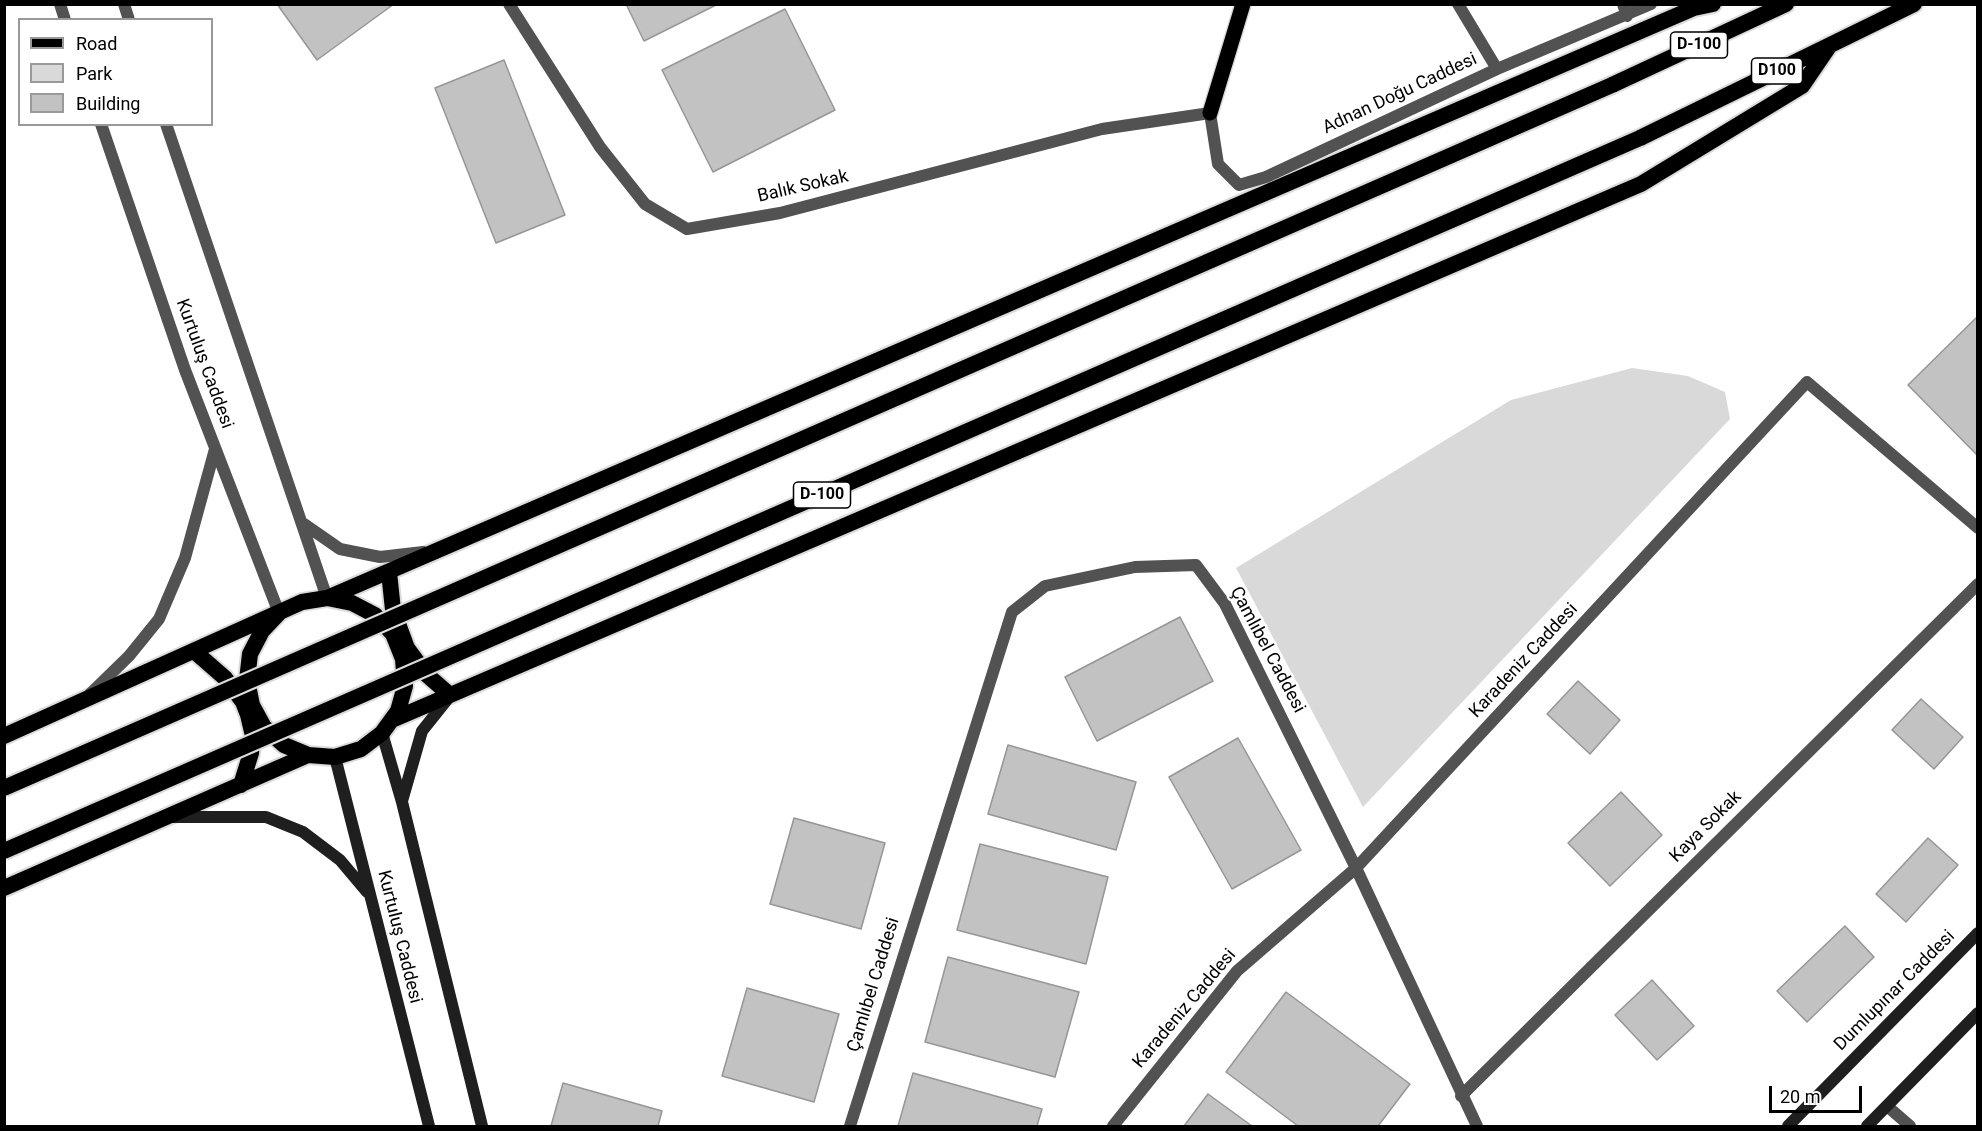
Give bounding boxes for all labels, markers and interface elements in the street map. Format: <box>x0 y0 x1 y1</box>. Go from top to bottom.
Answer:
legend <box>18 18 213 126</box>
road number: D-100 <box>1670 32 1728 58</box>
text: Road <box>76 33 117 54</box>
street label: Adnan Doğu Caddesi <box>1319 49 1481 139</box>
road number: D100 <box>1752 58 1802 84</box>
text: Park <box>76 63 112 84</box>
text: Building <box>76 93 140 114</box>
street label: Balık Sokak <box>756 166 850 208</box>
street label: Kurtuluş Caddesi <box>171 296 237 432</box>
road number: D-100 <box>794 482 850 508</box>
street label: Çamlıbel Caddesi <box>1225 583 1309 717</box>
street label: Karadeniz Caddesi <box>1465 599 1583 723</box>
street label: Kaya Sokak <box>1666 787 1746 867</box>
street label: Kurtuluş Caddesi <box>372 868 426 1006</box>
street label: Çamlıbel Caddesi <box>843 915 905 1055</box>
street label: Dumlupınar Caddesi <box>1830 926 1960 1056</box>
street label: Karadeniz Caddesi <box>1129 945 1241 1073</box>
scale bar <box>1772 1074 1865 1112</box>
text: 20 m <box>1780 1086 1820 1107</box>

